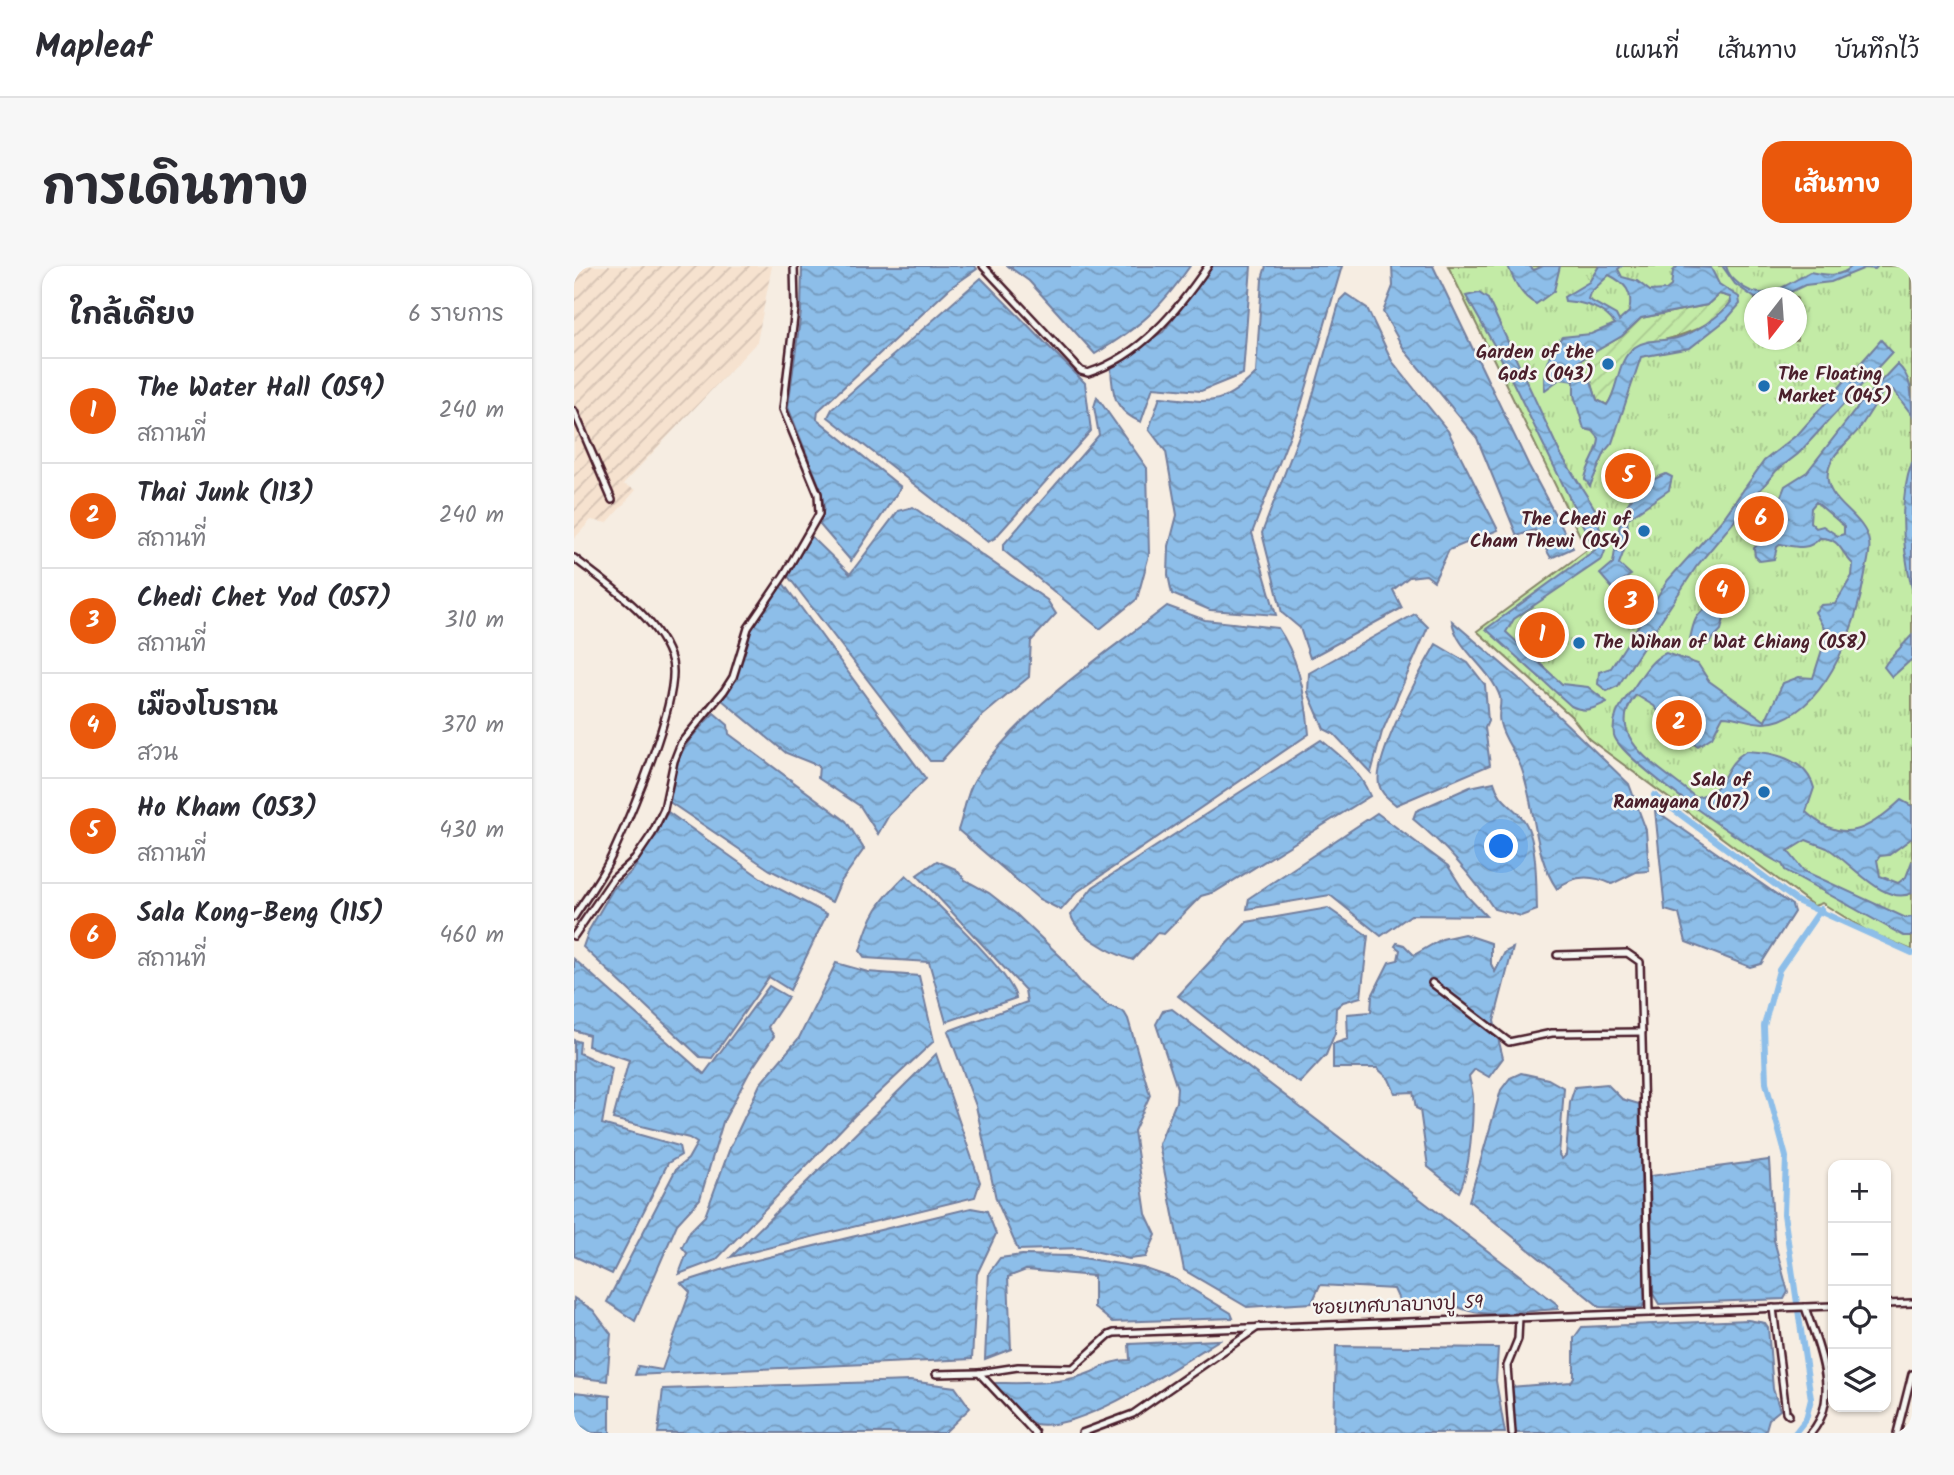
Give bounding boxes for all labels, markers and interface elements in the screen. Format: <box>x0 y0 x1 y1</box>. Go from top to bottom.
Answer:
text: Mapleaf <box>35 22 151 75</box>
text: แผนที่ <box>1614 32 1679 71</box>
text: เส้นทาง <box>1717 32 1797 71</box>
text: บันทึกไว้ <box>1835 32 1919 71</box>
button: เส้นทาง <box>1762 141 1912 223</box>
text: การเดินทาง <box>42 151 308 229</box>
north arrow <box>1744 287 1807 350</box>
text: ใกล้เคียง <box>70 292 195 340</box>
text: 6 รายการ <box>408 297 504 333</box>
place label: Garden of the Gods (043) <box>1476 338 1594 390</box>
marker: Garden of the Gods (043) <box>1600 356 1616 372</box>
place label: The Floating Market (045) <box>1778 360 1892 412</box>
text: The Water Hall (059) <box>137 368 386 410</box>
marker: The Floating Market (045) <box>1756 378 1772 394</box>
text: 1 <box>90 393 96 429</box>
text: 240 m <box>439 393 504 429</box>
text: สถานที่ <box>137 417 206 453</box>
pin: 5 <box>1605 450 1651 502</box>
text: Thai Junk (113) <box>137 473 314 515</box>
pin: 6 <box>1738 493 1784 545</box>
text: 2 <box>86 498 100 534</box>
text: 240 m <box>439 498 504 534</box>
place label: The Chedi of Cham Thewi (054) <box>1470 505 1632 557</box>
text: สถานที่ <box>137 522 206 558</box>
marker: The Chedi of Cham Thewi (054) <box>1636 523 1652 539</box>
pin: 4 <box>1699 565 1745 617</box>
pin: 3 <box>1608 576 1654 628</box>
text: Chedi Chet Yod (057) <box>137 578 392 620</box>
text: 3 <box>87 603 99 639</box>
text: 310 m <box>445 603 504 639</box>
pin: 1 <box>1519 609 1565 661</box>
text: สถานที่ <box>137 627 206 663</box>
place label: The Wihan of Wat Chiang (058) <box>1593 628 1867 658</box>
marker: The Wihan of Wat Chiang (058) <box>1571 635 1587 651</box>
text: เมืองโบราณ <box>137 687 278 729</box>
pin: 2 <box>1656 697 1702 749</box>
text: 4 <box>87 708 99 744</box>
text: 370 m <box>441 708 504 744</box>
text: สวน <box>137 736 178 772</box>
place label: Sala of Ramayana (107) <box>1613 766 1752 818</box>
marker: Sala of Ramayana (107) <box>1756 784 1772 800</box>
text: Ho Kham (053) <box>137 788 318 830</box>
text: 5 <box>87 813 99 849</box>
text: 430 m <box>439 813 504 849</box>
your location <box>1484 829 1518 863</box>
text: สถานที่ <box>137 837 206 873</box>
text: Sala Kong-Beng (115) <box>137 893 384 935</box>
text: 6 <box>87 918 99 954</box>
text: 460 m <box>440 918 504 954</box>
text: สถานที่ <box>137 942 206 978</box>
map controls <box>1828 1160 1891 1412</box>
button: + <box>1828 1160 1891 1223</box>
button: − <box>1828 1223 1891 1286</box>
button: locate <box>1828 1286 1891 1349</box>
street label: ซอยเทศบาลบางปู 59 <box>1312 1288 1484 1324</box>
button: layers <box>1828 1349 1891 1412</box>

